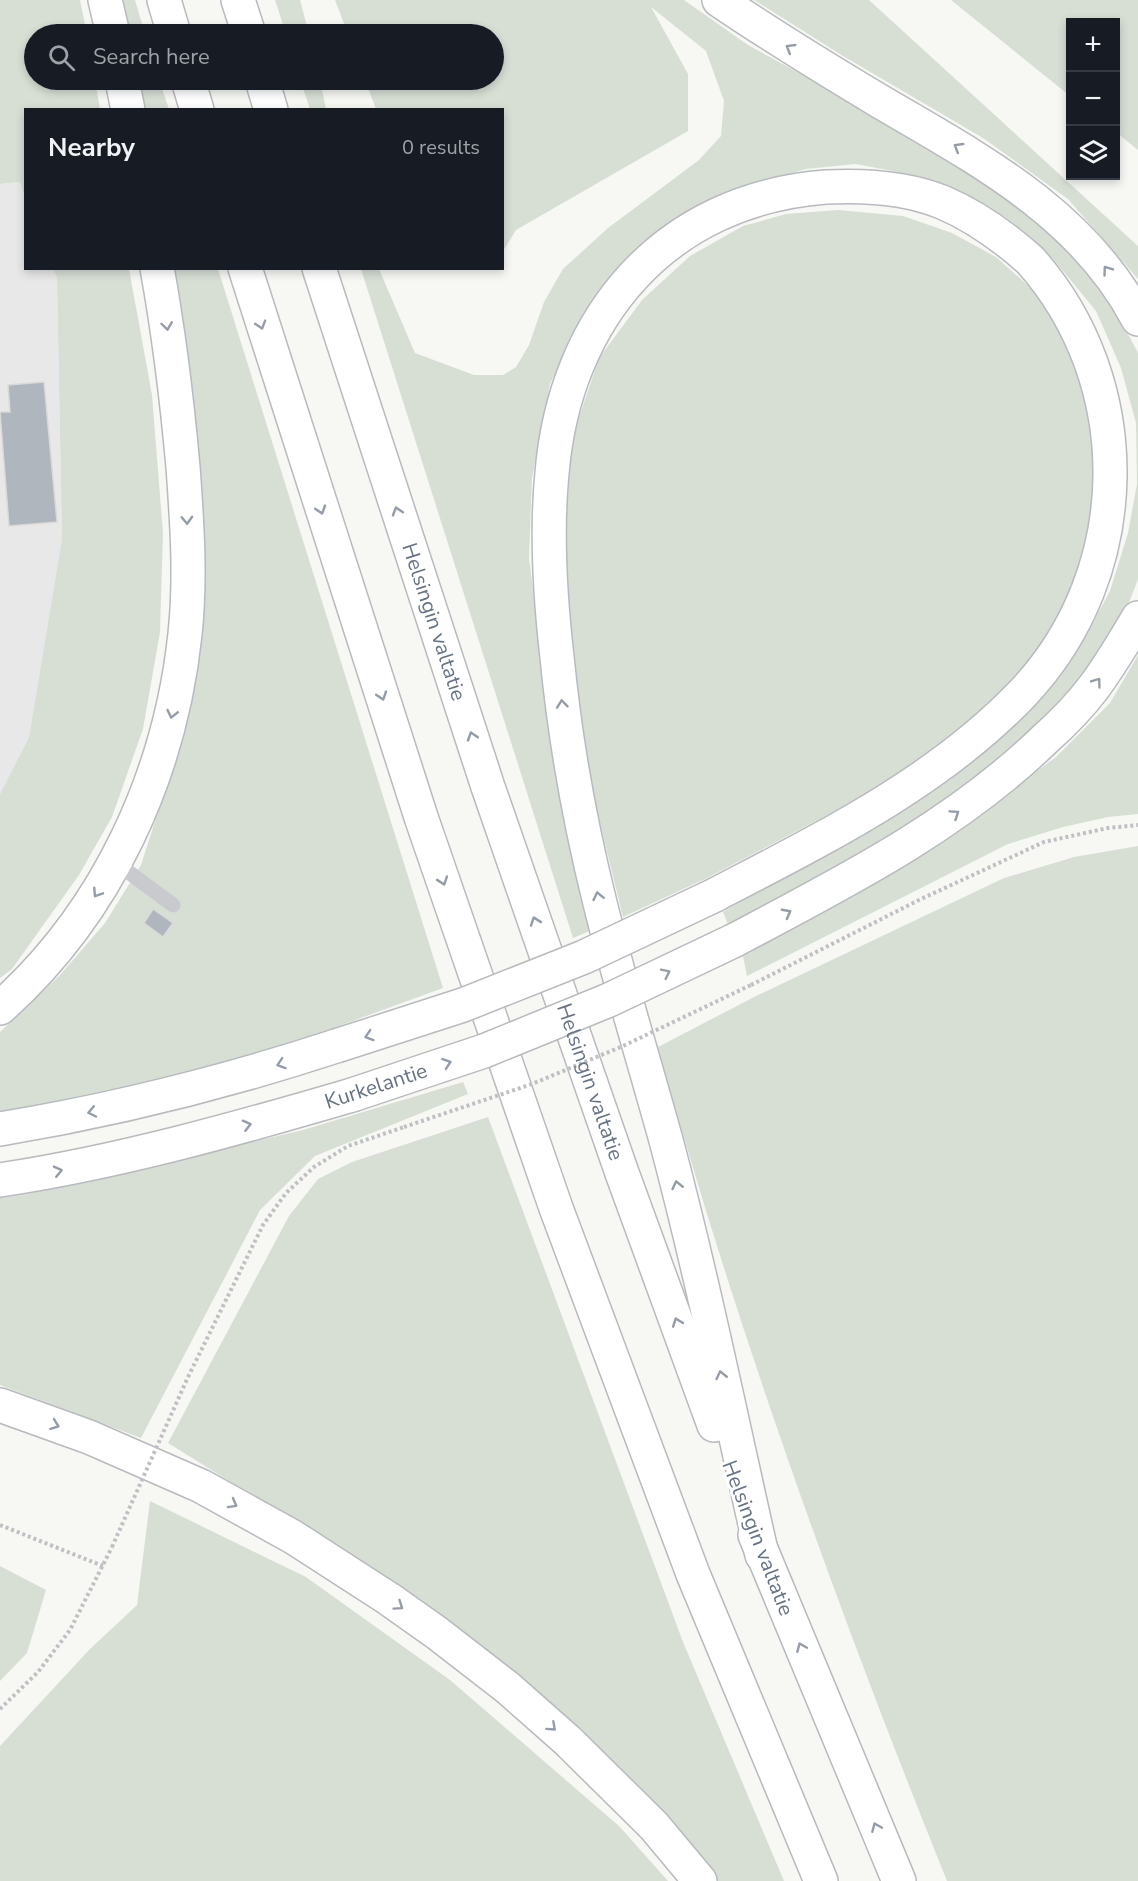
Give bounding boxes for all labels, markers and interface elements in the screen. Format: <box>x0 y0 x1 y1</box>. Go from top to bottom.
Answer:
map controls <box>1066 18 1120 180</box>
button: + <box>1066 18 1120 72</box>
search box <box>24 24 504 90</box>
icon: search <box>45 41 78 74</box>
text: Search here <box>93 42 210 72</box>
one-way arrow <box>786 43 796 55</box>
button: − <box>1066 72 1120 126</box>
button: layers <box>1066 126 1120 180</box>
text: Nearby <box>48 130 135 165</box>
text: 0 results <box>402 134 480 161</box>
one-way arrow <box>954 142 964 154</box>
one-way arrow <box>1103 266 1114 277</box>
one-way arrow <box>254 319 266 329</box>
one-way arrow <box>160 322 172 331</box>
one-way arrow <box>314 504 327 515</box>
one-way arrow <box>392 506 405 517</box>
one-way arrow <box>180 516 193 525</box>
street label: Helsingin valtatie <box>395 539 473 704</box>
one-way arrow <box>1090 677 1101 688</box>
one-way arrow <box>374 690 387 701</box>
one-way arrow <box>556 700 569 709</box>
one-way arrow <box>166 709 179 719</box>
one-way arrow <box>467 731 479 742</box>
one-way arrow <box>948 810 959 821</box>
one-way arrow <box>436 875 448 886</box>
one-way arrow <box>93 886 104 897</box>
one-way arrow <box>593 891 606 901</box>
one-way arrow <box>781 908 792 920</box>
one-way arrow <box>529 916 542 927</box>
one-way arrow <box>660 969 671 980</box>
street label: Helsingin valtatie <box>550 1000 631 1164</box>
one-way arrow <box>364 1028 375 1041</box>
street label: Kurkelantie <box>321 1056 431 1116</box>
one-way arrow <box>276 1057 287 1070</box>
one-way arrow <box>441 1058 452 1071</box>
one-way arrow <box>87 1105 97 1118</box>
one-way arrow <box>241 1120 252 1132</box>
one-way arrow <box>52 1165 62 1178</box>
one-way arrow <box>671 1180 684 1190</box>
one-way arrow <box>671 1318 684 1328</box>
one-way arrow <box>715 1370 728 1380</box>
one-way arrow <box>49 1417 60 1430</box>
street label: Helsingin valtatie <box>715 1456 801 1620</box>
one-way arrow <box>227 1497 237 1508</box>
one-way arrow <box>392 1599 403 1610</box>
one-way arrow <box>796 1643 808 1654</box>
one-way arrow <box>545 1720 556 1731</box>
one-way arrow <box>871 1822 883 1833</box>

